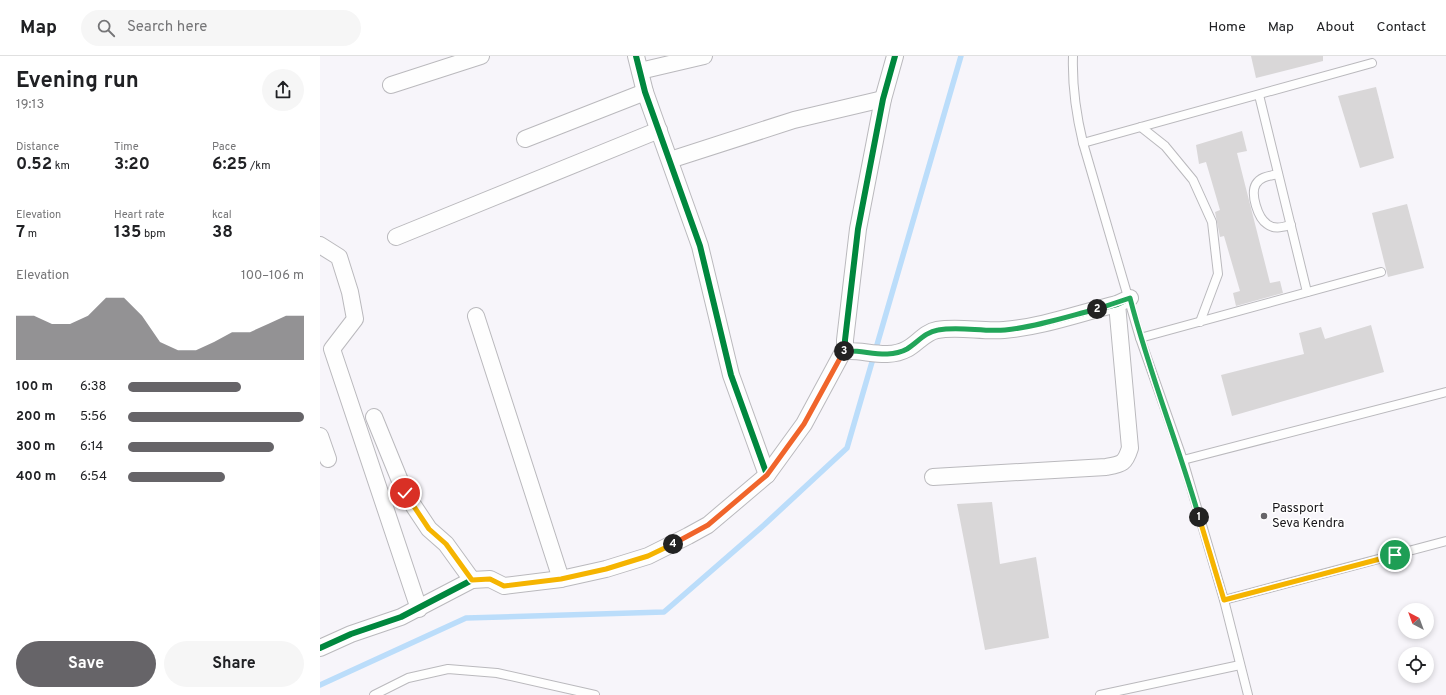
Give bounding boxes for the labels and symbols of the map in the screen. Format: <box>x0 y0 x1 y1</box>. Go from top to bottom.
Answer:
pin: 2 <box>1087 299 1107 319</box>
pin: 3 <box>834 341 854 361</box>
pin <box>388 476 422 510</box>
place label: Passport Seva Kendra <box>1272 501 1344 532</box>
pin: 1 <box>1189 507 1209 527</box>
marker: Passport Seva Kendra <box>1259 511 1269 521</box>
pin: 4 <box>663 534 683 554</box>
pin <box>1378 538 1412 572</box>
north arrow <box>1398 603 1434 639</box>

